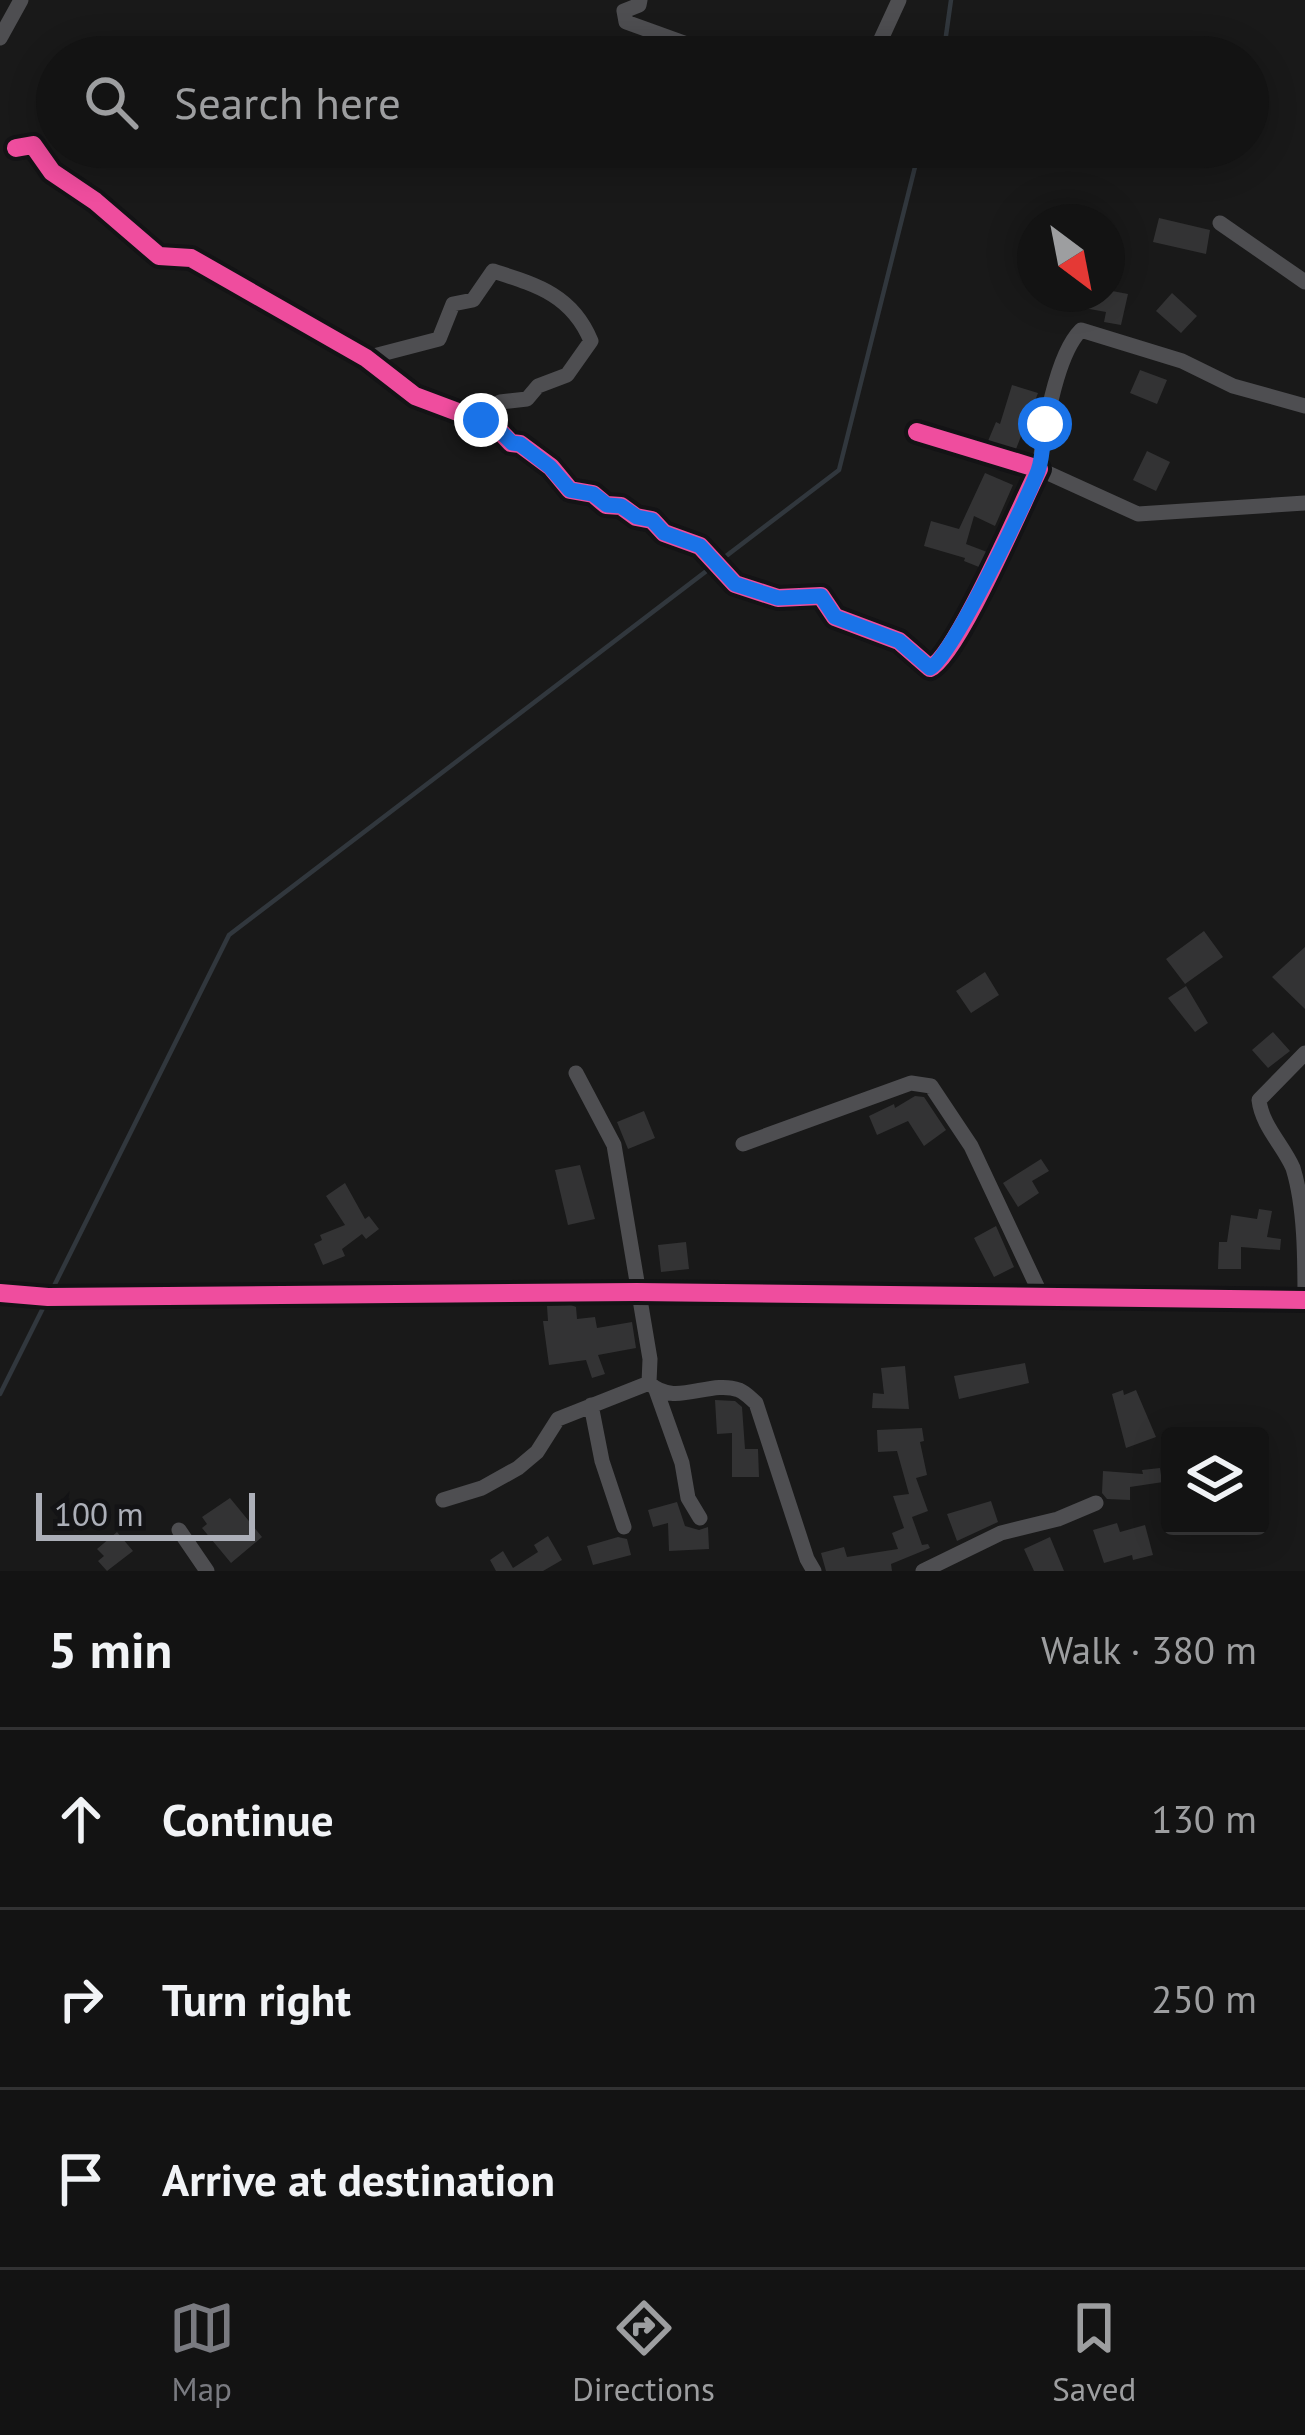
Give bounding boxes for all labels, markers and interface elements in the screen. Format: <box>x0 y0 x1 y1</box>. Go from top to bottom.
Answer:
search box <box>36 36 1269 168</box>
icon: search <box>78 69 144 135</box>
text: Search here <box>174 73 401 131</box>
north arrow <box>1017 204 1125 312</box>
route end <box>454 393 508 447</box>
route start <box>1018 397 1072 451</box>
map controls <box>1161 1427 1269 1535</box>
button: layers <box>1161 1427 1269 1535</box>
scale bar <box>36 1487 255 1540</box>
text: 100 m <box>54 1492 144 1535</box>
text: 5 min <box>48 1616 172 1682</box>
text: Walk · 380 m <box>1041 1624 1257 1675</box>
icon: ahead <box>48 1786 114 1852</box>
text: Continue <box>162 1790 334 1848</box>
text: 130 m <box>1151 1793 1257 1844</box>
icon: right <box>48 1966 114 2032</box>
text: Turn right <box>162 1970 351 2028</box>
text: 250 m <box>1151 1973 1257 2024</box>
icon: arrive <box>48 2146 114 2212</box>
text: Arrive at destination <box>162 2150 555 2208</box>
tab: Map <box>169 2295 235 2410</box>
tab: Directions <box>572 2295 715 2410</box>
tab: Saved <box>1052 2295 1136 2410</box>

